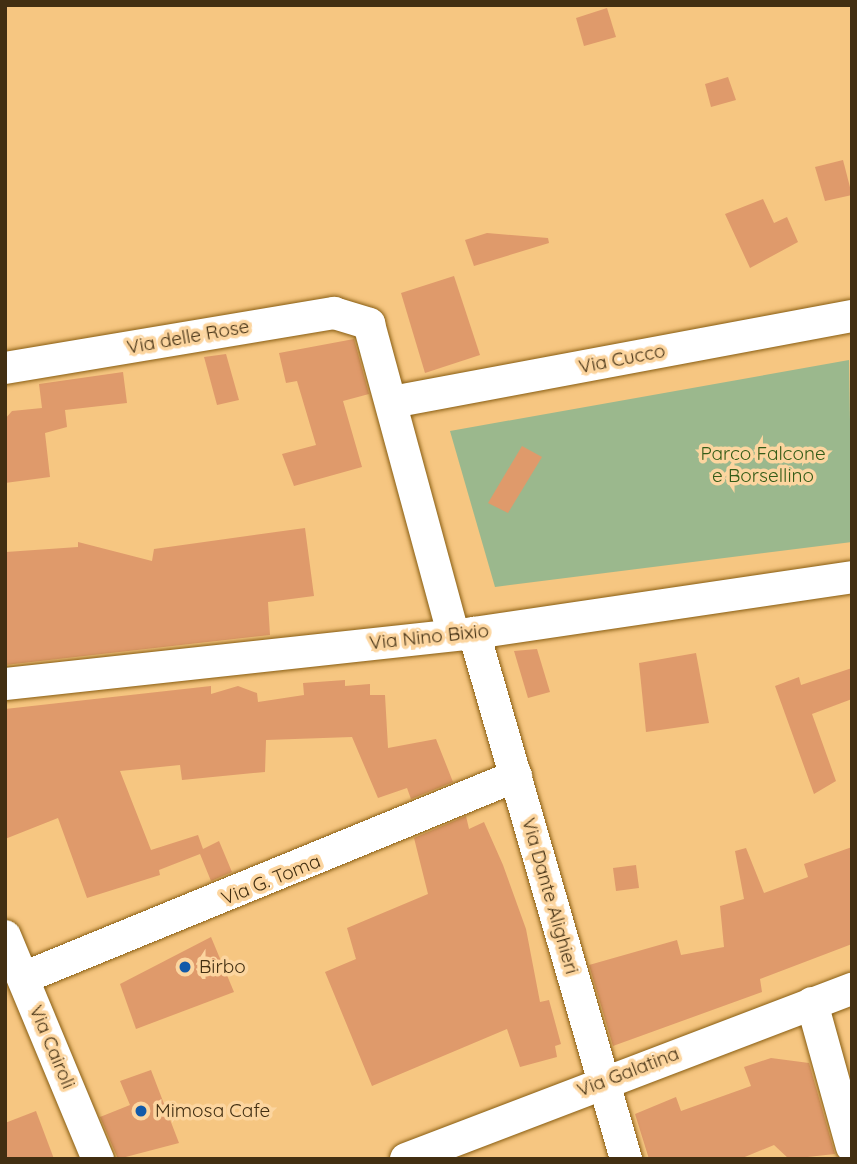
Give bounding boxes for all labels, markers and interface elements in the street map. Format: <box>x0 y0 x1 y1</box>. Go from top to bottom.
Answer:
street label: Via delle Rose <box>125 315 251 359</box>
street label: Via Cucco <box>577 339 667 379</box>
park label: Parco Falcone e Borsellino <box>700 443 826 487</box>
street label: Via Nino Bixio <box>368 619 490 655</box>
street label: Via Dante Alighieri <box>517 815 583 977</box>
street label: Via G. Toma <box>218 850 324 910</box>
place label: Birbo <box>199 956 246 978</box>
marker: Birbo <box>177 959 193 975</box>
street label: Via Cairoli <box>24 1002 80 1092</box>
street label: Via Galatina <box>574 1042 682 1102</box>
place label: Mimosa Cafe <box>155 1100 270 1122</box>
marker: Mimosa Cafe <box>133 1103 149 1119</box>

